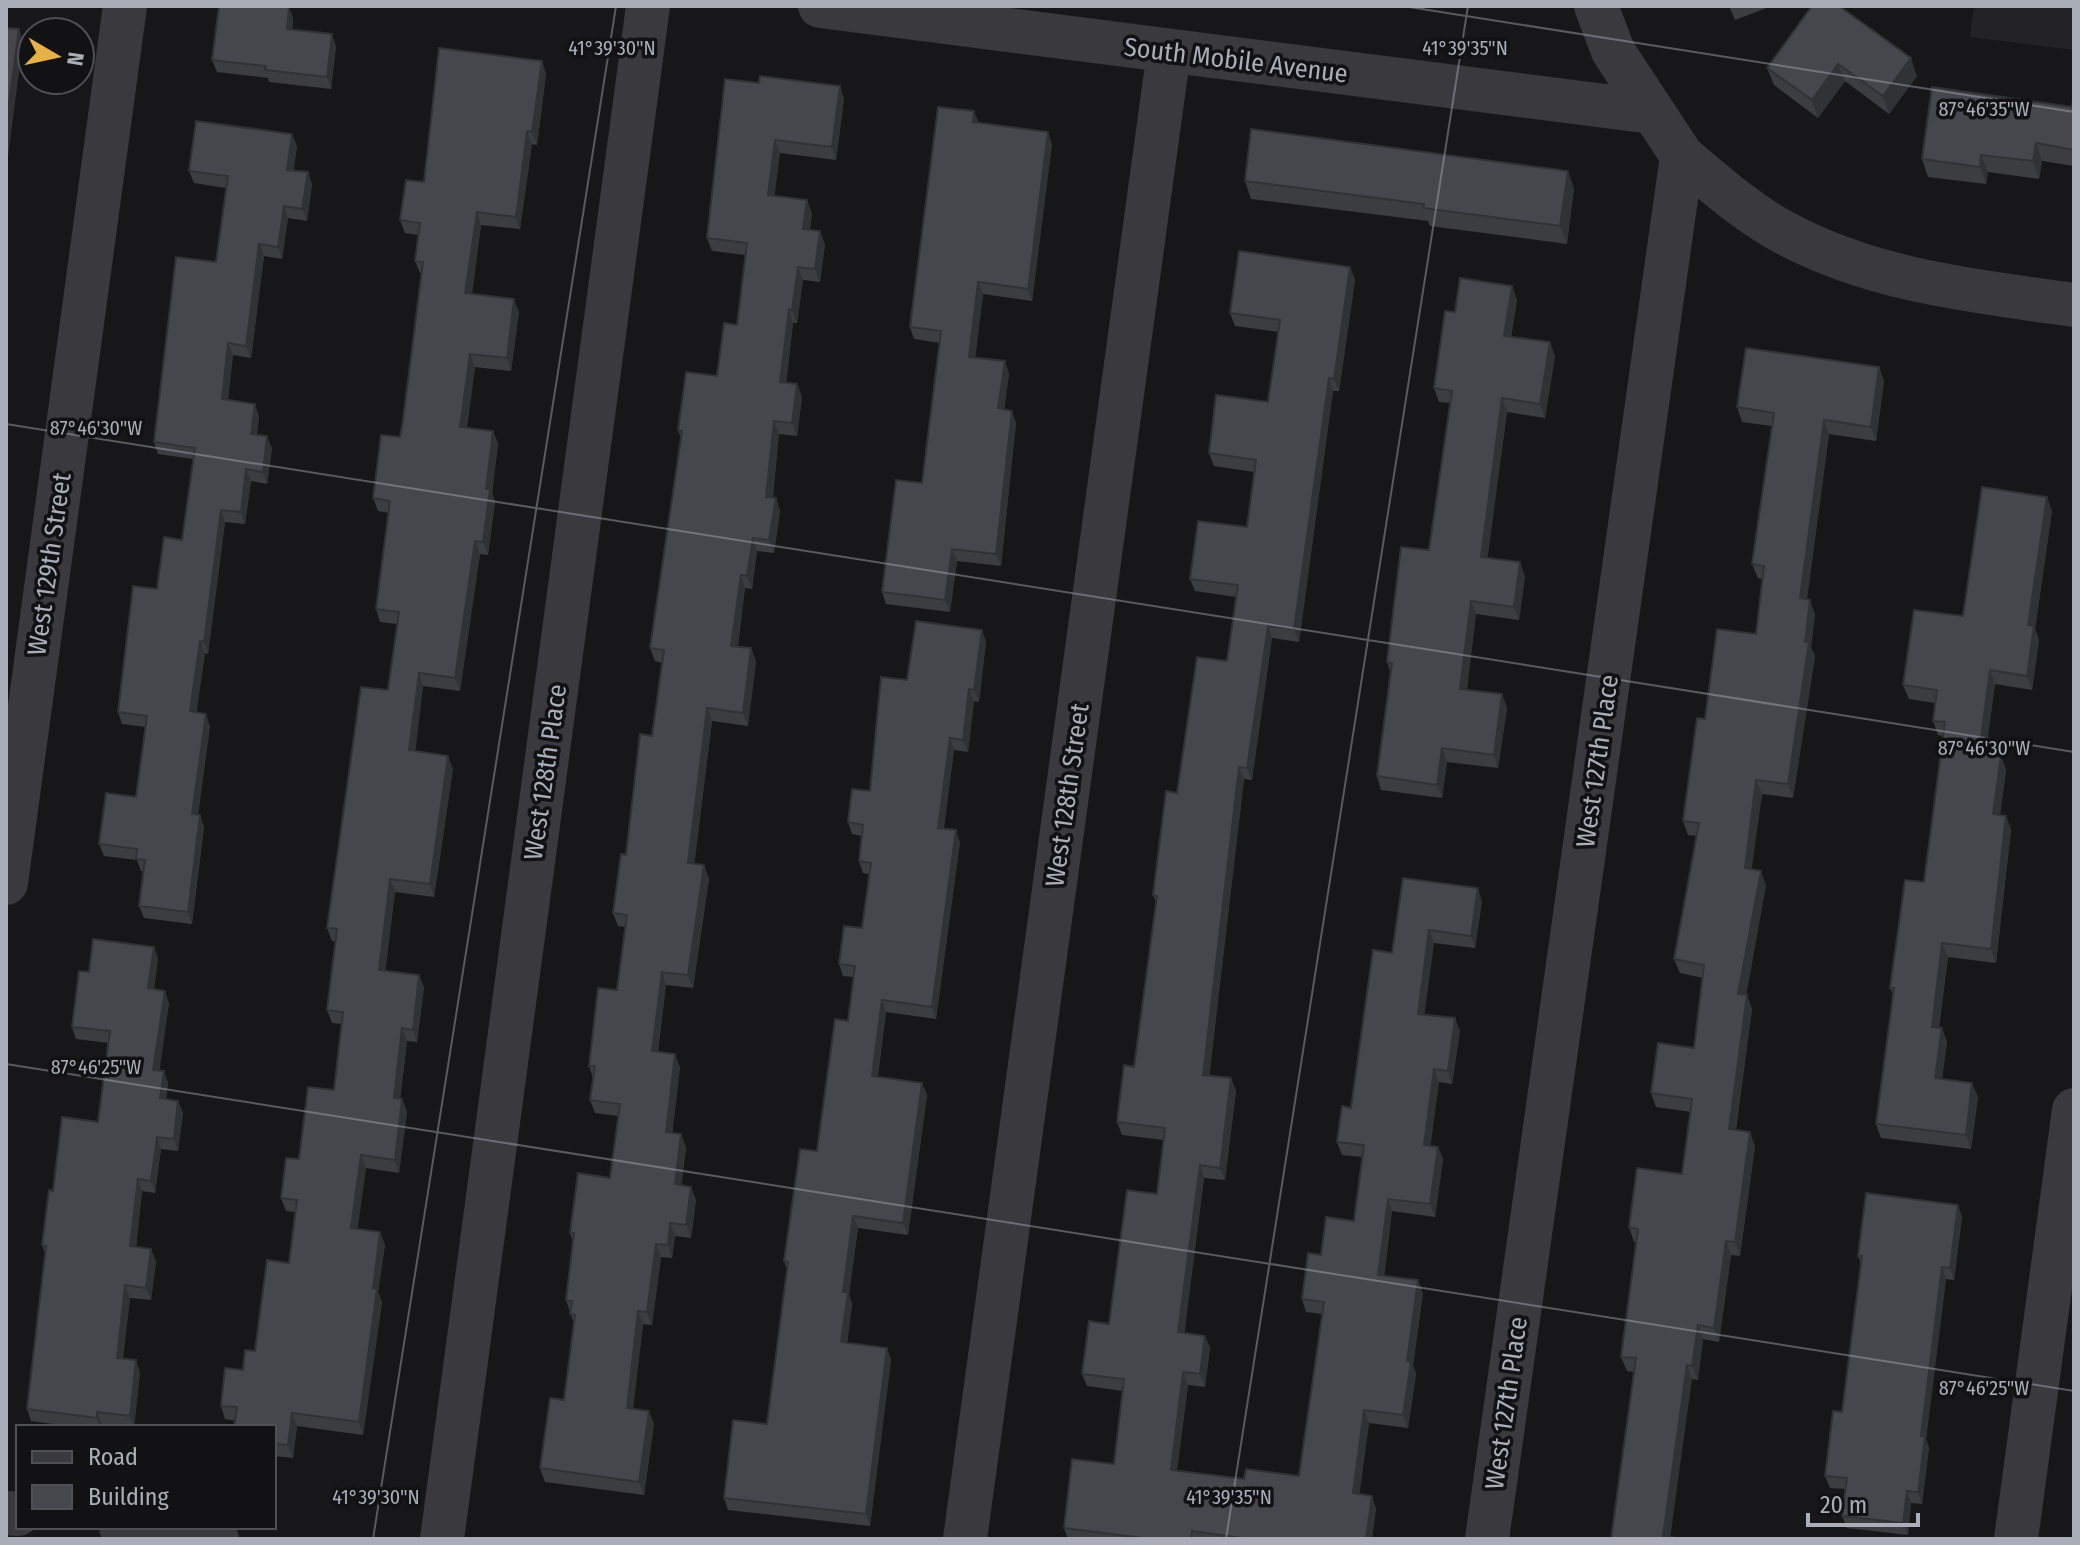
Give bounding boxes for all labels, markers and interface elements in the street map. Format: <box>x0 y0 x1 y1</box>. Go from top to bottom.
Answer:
north arrow <box>16 16 96 96</box>
street label: South Mobile Avenue <box>1122 31 1349 90</box>
text: 41°39'30"N <box>568 36 656 60</box>
text: 41°39'35"N <box>1422 36 1508 60</box>
text: N <box>61 50 90 68</box>
text: 87°46'35"W <box>1939 97 2029 121</box>
text: 87°46'30"W <box>50 416 142 440</box>
street label: West 129th Street <box>21 470 78 657</box>
street label: West 127th Place <box>1570 673 1625 850</box>
street label: West 128th Place <box>518 682 573 862</box>
street label: West 128th Street <box>1039 701 1096 889</box>
text: 87°46'30"W <box>1938 736 2030 760</box>
text: 87°46'25"W <box>51 1055 141 1079</box>
street label: West 127th Place <box>1479 1315 1534 1492</box>
text: 87°46'25"W <box>1939 1376 2029 1400</box>
legend <box>16 1425 276 1529</box>
text: Road <box>88 1443 138 1471</box>
scale bar <box>1808 1477 1918 1527</box>
text: Building <box>88 1483 170 1511</box>
text: 41°39'30"N <box>332 1485 420 1509</box>
text: 41°39'35"N <box>1186 1485 1272 1509</box>
text: 20 m <box>1820 1491 1867 1519</box>

